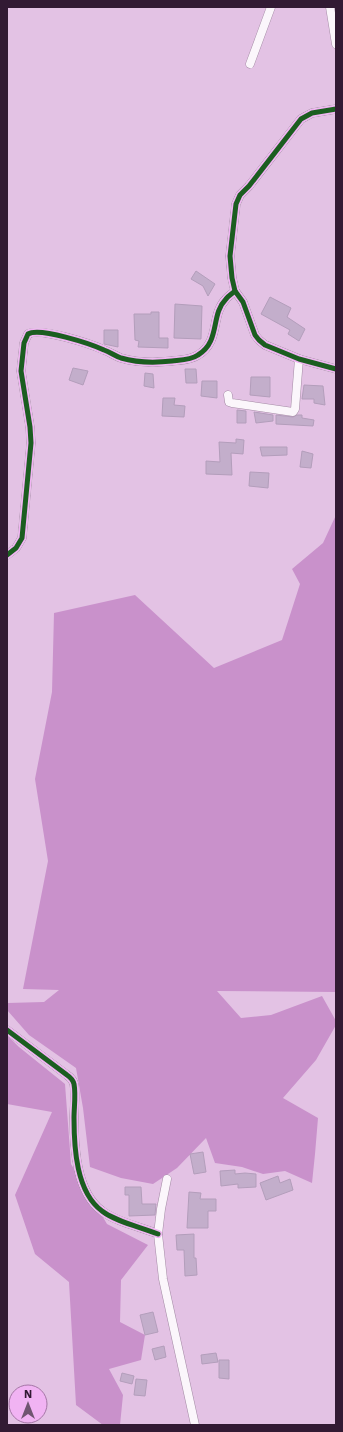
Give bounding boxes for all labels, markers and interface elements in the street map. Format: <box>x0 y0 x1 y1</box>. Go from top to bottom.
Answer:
north arrow <box>8 1384 48 1424</box>
text: N <box>24 1388 32 1401</box>

